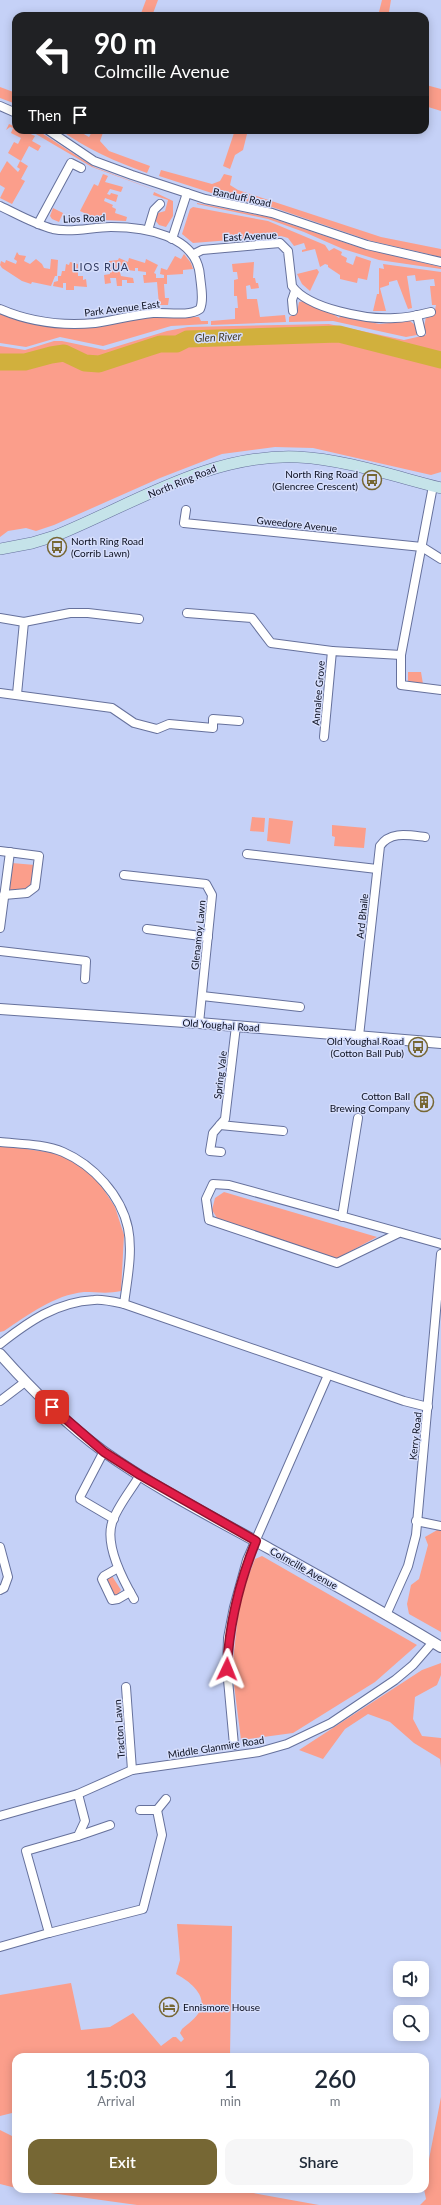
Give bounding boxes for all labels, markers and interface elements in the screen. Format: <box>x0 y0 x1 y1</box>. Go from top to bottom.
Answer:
text: 90 m <box>94 26 157 60</box>
icon: left <box>28 28 80 80</box>
text: Colmcille Avenue <box>94 60 230 82</box>
icon: arrive <box>69 104 91 126</box>
text: Then <box>28 106 61 124</box>
street label: Banduff Road <box>212 185 272 209</box>
street label: Lios Road <box>63 211 105 225</box>
street label: East Avenue <box>223 229 277 243</box>
district label: LIOS RUA <box>73 260 129 273</box>
street label: Park Avenue East <box>84 297 161 319</box>
water label: Glen River <box>194 329 242 344</box>
street label: North Ring Road <box>146 462 218 500</box>
place label: North Ring Road (Glencree Crescent) <box>272 468 358 492</box>
bus stop icon: North Ring Road (Glencree Crescent) <box>361 469 383 491</box>
street label: Gweedore Avenue <box>256 514 338 534</box>
place label: North Ring Road (Corrib Lawn) <box>71 535 144 559</box>
bus stop icon: North Ring Road (Corrib Lawn) <box>46 536 68 558</box>
street label: Annalee Grove <box>309 660 327 726</box>
street label: Ard Bhaile <box>354 893 370 939</box>
street label: Glenamoy Lawn <box>188 899 208 971</box>
street label: Old Youghal Road <box>182 1016 260 1034</box>
place label: Old Youghal Road (Cotton Ball Pub) <box>327 1035 404 1059</box>
bus stop icon: Old Youghal Road (Cotton Ball Pub) <box>407 1036 429 1058</box>
street label: Spring Vale <box>211 1050 229 1100</box>
place label: Cotton Ball Brewing Company <box>330 1090 411 1114</box>
building icon: Cotton Ball Brewing Company <box>413 1091 435 1113</box>
pin <box>35 1390 69 1424</box>
icon: arrive <box>41 1396 63 1418</box>
street label: Kerry Road <box>406 1411 424 1461</box>
street label: Colmcille Avenue <box>268 1544 340 1592</box>
position arrow <box>206 1648 248 1690</box>
street label: Tracton Lawn <box>111 1699 127 1759</box>
street label: Middle Glanmire Road <box>167 1733 265 1761</box>
map controls <box>393 1961 429 2041</box>
button: sound <box>393 1961 429 1997</box>
hotel icon: Ennismore House <box>158 1996 180 2018</box>
place label: Ennismore House <box>183 2001 260 2013</box>
button: search <box>393 2005 429 2041</box>
text: 15:03 <box>85 2064 147 2093</box>
text: 1 <box>224 2064 237 2093</box>
text: 260 <box>314 2064 356 2093</box>
text: Arrival <box>97 2093 135 2109</box>
text: min <box>220 2093 241 2109</box>
text: m <box>330 2093 340 2109</box>
button: Exit <box>28 2139 217 2185</box>
button: Share <box>225 2139 413 2185</box>

